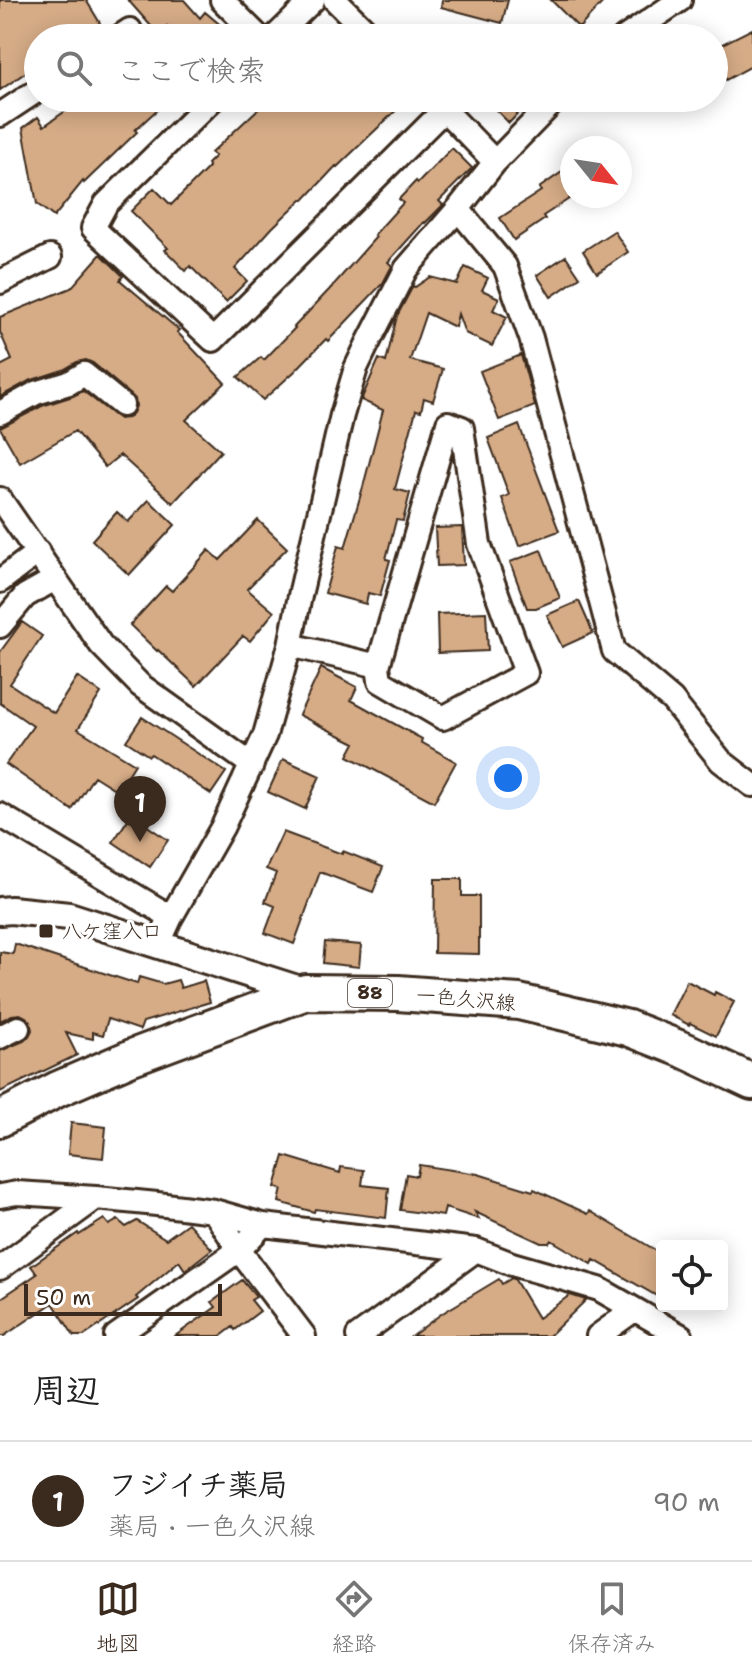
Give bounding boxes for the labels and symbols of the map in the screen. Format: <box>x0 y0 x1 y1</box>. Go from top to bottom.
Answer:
north arrow <box>560 136 632 208</box>
your location <box>488 758 528 798</box>
pin: 1 <box>114 776 166 842</box>
place label: 八ケ窪入口 <box>62 918 162 944</box>
marker: 八ケ窪入口 <box>37 922 55 940</box>
road number: 88 <box>348 979 392 1007</box>
street label: 一色久沢線 <box>415 982 517 1016</box>
scale bar <box>24 1280 222 1316</box>

